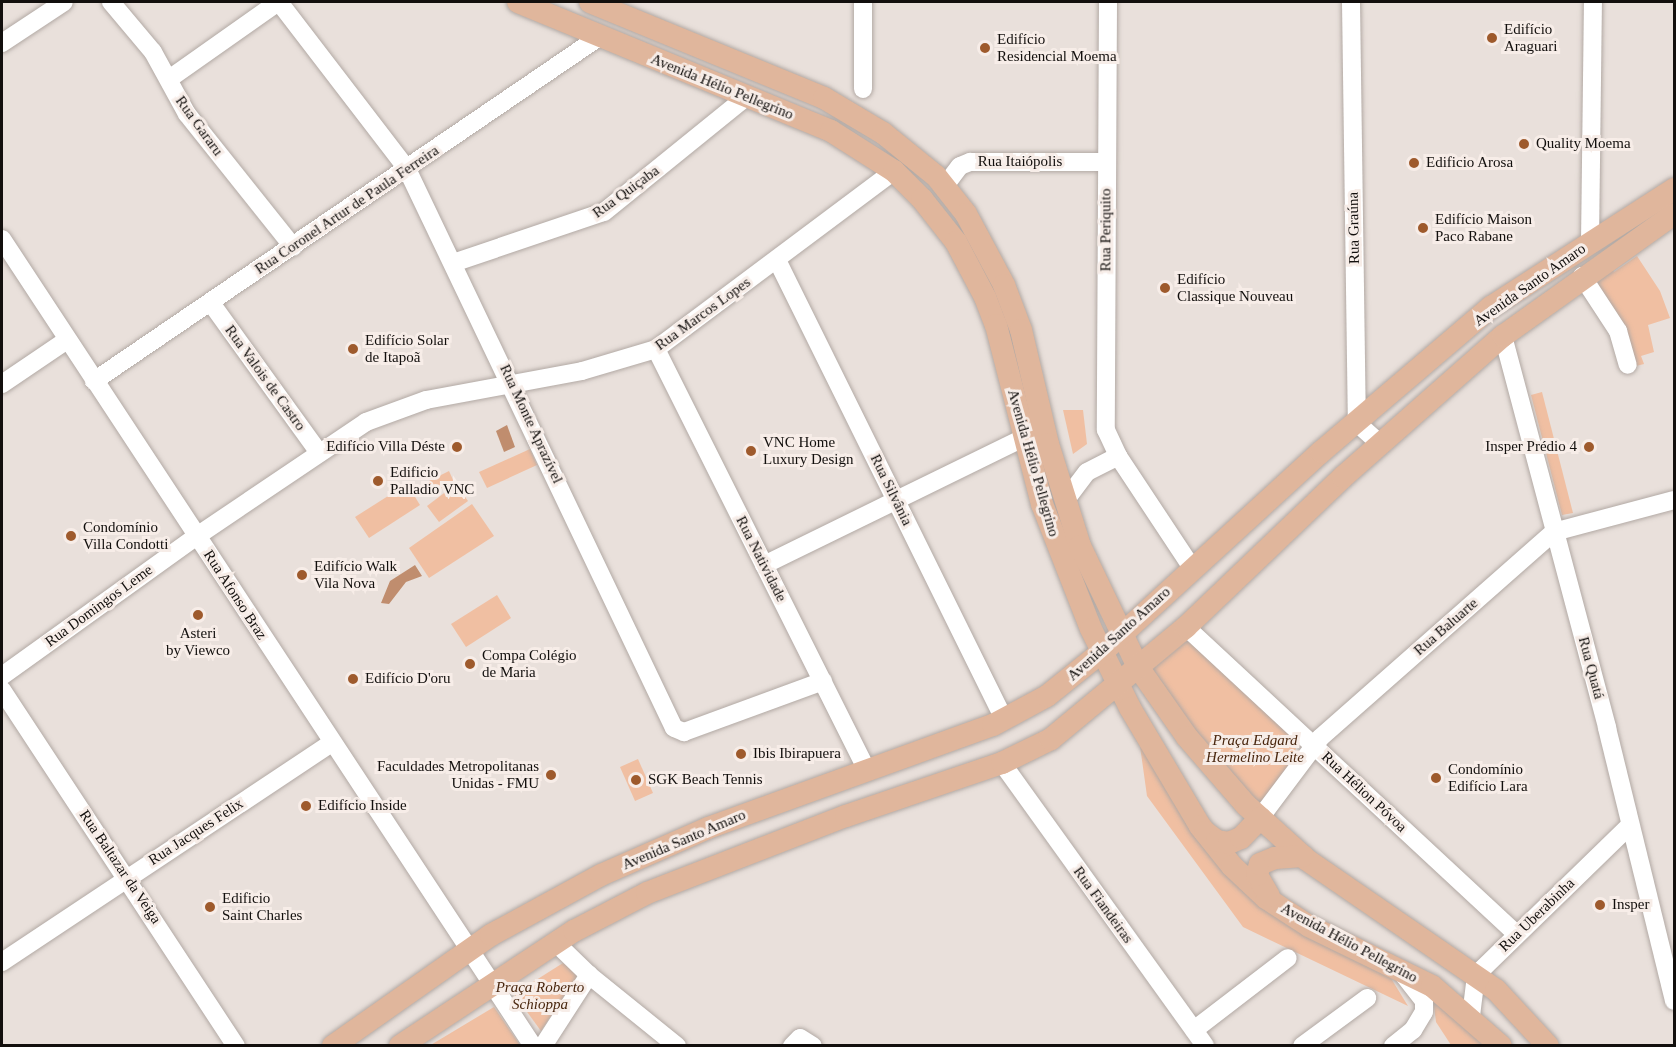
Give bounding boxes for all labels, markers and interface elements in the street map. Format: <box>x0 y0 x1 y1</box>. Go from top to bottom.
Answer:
place label: Edifício Araguari <box>1504 20 1557 55</box>
place label: Edifício Residencial Moema <box>997 30 1117 65</box>
marker: Edifício Araguari <box>1485 31 1499 45</box>
marker: Edifício Residencial Moema <box>978 41 992 55</box>
street label: Avenida Hélio Pellegrino <box>648 50 796 124</box>
street label: Rua Gararu <box>171 93 227 159</box>
place label: Quality Moema <box>1536 135 1631 153</box>
marker: Quality Moema <box>1517 137 1531 151</box>
street label: Rua Coronel Artur de Paula Ferreira <box>251 141 443 279</box>
street label: Rua Itaiópolis <box>978 153 1062 171</box>
place label: Edificio Arosa <box>1426 154 1514 172</box>
marker: Edificio Arosa <box>1407 156 1421 170</box>
street label: Rua Quiçaba <box>589 162 663 222</box>
street label: Rua Periquito <box>1097 189 1115 271</box>
street label: Rua Graúna <box>1344 192 1364 264</box>
place label: Edifício Maison Paco Rabane <box>1435 210 1532 245</box>
marker: Edifício Maison Paco Rabane <box>1416 221 1430 235</box>
street label: Avenida Santo Amaro <box>1470 239 1590 331</box>
place label: Edifício Classique Nouveau <box>1177 270 1293 305</box>
street label: Rua Marcos Lopes <box>652 273 754 355</box>
marker: Edifício Classique Nouveau <box>1158 281 1172 295</box>
street label: Rua Valois de Castro <box>221 322 309 434</box>
place label: Edifício Solar de Itapoã <box>365 331 449 366</box>
marker: Edifício Solar de Itapoã <box>346 342 360 356</box>
street label: Rua Monte Aprazível <box>495 361 567 487</box>
street label: Avenida Hélio Pellegrino <box>1003 387 1063 539</box>
place label: VNC Home Luxury Design <box>763 433 853 468</box>
place label: Edifício Villa Déste <box>326 438 445 456</box>
place label: Insper Prédio 4 <box>1485 438 1577 456</box>
marker: Edifício Villa Déste <box>450 440 464 454</box>
marker: Insper Prédio 4 <box>1582 440 1596 454</box>
marker: VNC Home Luxury Design <box>744 444 758 458</box>
street label: Rua Silvânia <box>866 451 916 529</box>
place label: Edificio Palladio VNC <box>390 463 475 498</box>
marker: Edificio Palladio VNC <box>371 474 385 488</box>
street label: Rua Natividade <box>732 513 790 605</box>
place label: Condomínio Villa Condotti <box>83 518 168 553</box>
marker: Condomínio Villa Condotti <box>64 529 78 543</box>
street label: Rua Afonso Braz <box>199 546 271 644</box>
place label: Edifício Walk Vila Nova <box>314 557 397 592</box>
street label: Rua Domingos Leme <box>42 561 156 651</box>
marker: Edifício Walk Vila Nova <box>295 568 309 582</box>
street label: Avenida Santo Amaro <box>1064 583 1174 685</box>
street label: Rua Baluarte <box>1410 594 1482 660</box>
marker: Asteri by Viewco <box>191 608 205 622</box>
place label: Asteri by Viewco <box>166 624 230 659</box>
street label: Rua Quatá <box>1574 635 1608 701</box>
place label: Compa Colégio de Maria <box>482 646 577 681</box>
marker: Compa Colégio de Maria <box>463 657 477 671</box>
place label: Edifício D'oru <box>365 670 451 688</box>
marker: Edifício D'oru <box>346 672 360 686</box>
park label: Praça Edgard Hermelino Leite <box>1206 731 1304 766</box>
place label: Ibis Ibirapuera <box>753 745 841 763</box>
marker: Ibis Ibirapuera <box>734 747 748 761</box>
street label: Rua Hélion Póvoa <box>1318 748 1410 836</box>
place label: Faculdades Metropolitanas Unidas - FMU <box>377 757 539 792</box>
place label: Condomínio Edifício Lara <box>1448 760 1528 795</box>
marker: Faculdades Metropolitanas Unidas - FMU <box>544 768 558 782</box>
place label: SGK Beach Tennis <box>648 771 763 789</box>
marker: Condomínio Edifício Lara <box>1429 771 1443 785</box>
marker: SGK Beach Tennis <box>629 773 643 787</box>
street label: Rua Jacques Felix <box>145 795 247 869</box>
place label: Edifício Inside <box>318 797 407 815</box>
marker: Edifício Inside <box>299 799 313 813</box>
street label: Avenida Santo Amaro <box>619 806 749 874</box>
street label: Rua Baltazar da Veiga <box>75 807 165 927</box>
street label: Rua Fiandeiras <box>1069 863 1137 947</box>
street label: Rua Uberabinha <box>1496 875 1578 955</box>
place label: Edificio Saint Charles <box>222 889 302 924</box>
place label: Insper <box>1612 896 1649 914</box>
marker: Insper <box>1593 898 1607 912</box>
street label: Avenida Hélio Pellegrino <box>1278 899 1420 987</box>
marker: Edificio Saint Charles <box>203 900 217 914</box>
park label: Praça Roberto Schioppa <box>496 978 584 1013</box>

